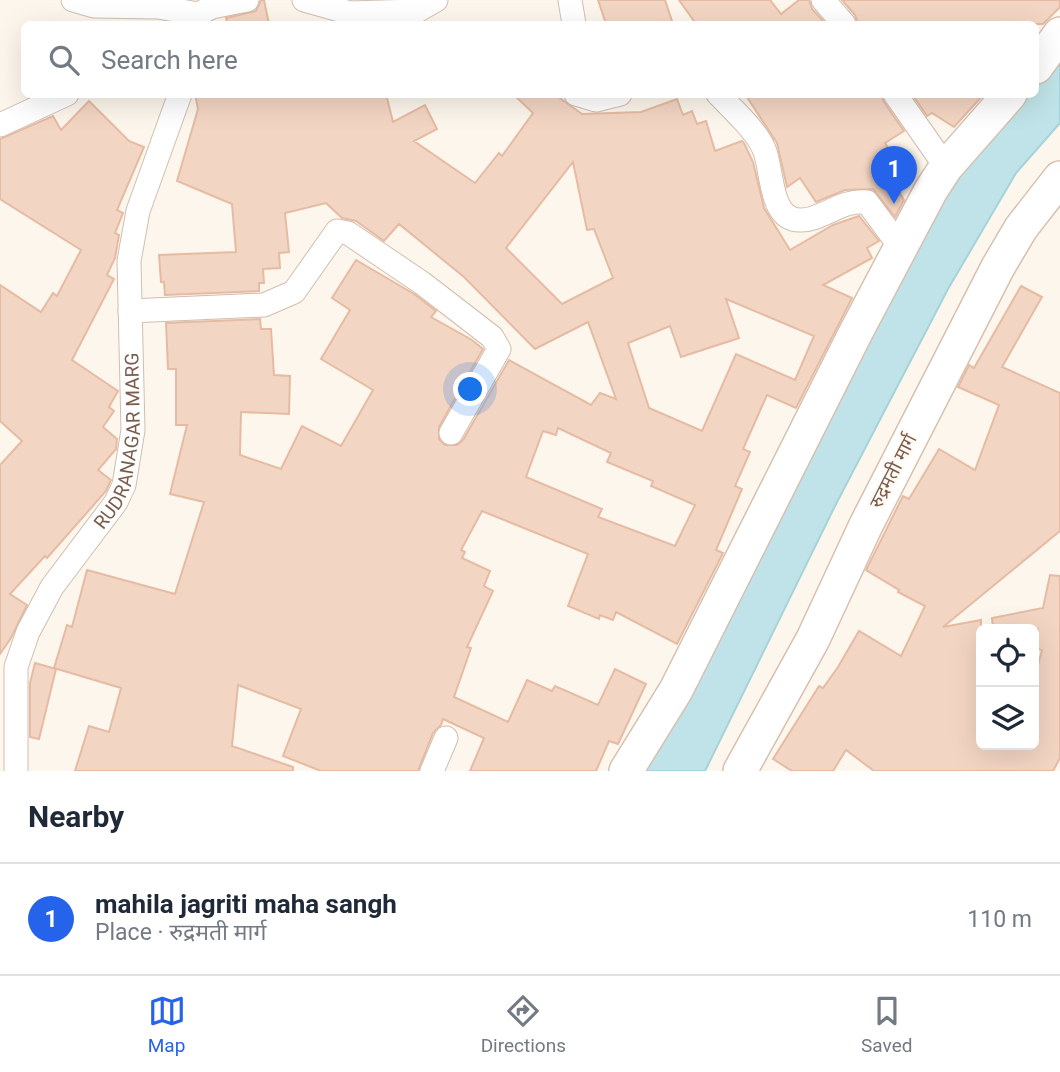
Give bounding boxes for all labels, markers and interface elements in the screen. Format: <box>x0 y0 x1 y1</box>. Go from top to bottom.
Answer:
search box <box>21 21 1039 98</box>
icon: search <box>45 41 83 79</box>
text: Search here <box>101 45 238 75</box>
pin: 1 <box>871 146 917 204</box>
street label: RUDRANAGAR MARG <box>88 353 145 533</box>
your location <box>453 372 487 406</box>
street label: रुद्रमती मार्ग <box>865 429 922 512</box>
map controls <box>976 624 1039 750</box>
button: locate <box>976 624 1039 687</box>
button: layers <box>976 687 1039 750</box>
text: Nearby <box>28 799 124 834</box>
text: mahila jagriti maha sangh <box>95 889 397 919</box>
text: 1 <box>44 906 58 933</box>
text: 110 m <box>967 906 1032 933</box>
text: Place · रुद्रमती मार्ग <box>95 919 266 946</box>
tab: Map <box>148 992 186 1057</box>
tab: Directions <box>481 992 566 1057</box>
tab: Saved <box>861 992 912 1057</box>

